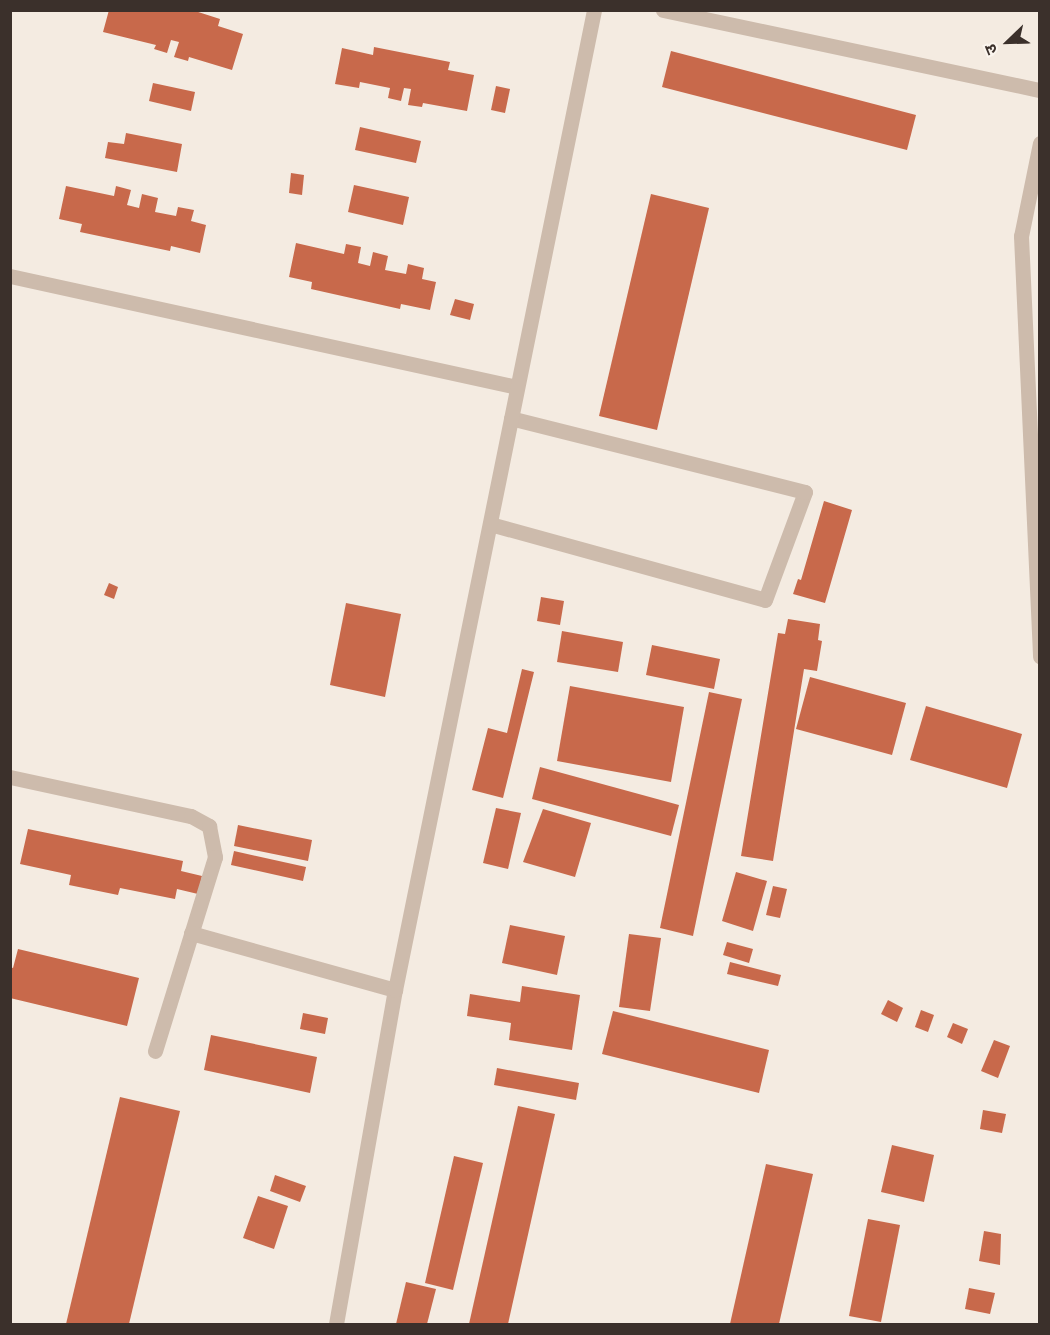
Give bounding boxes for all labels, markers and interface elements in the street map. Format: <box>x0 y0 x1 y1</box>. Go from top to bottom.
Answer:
north arrow <box>978 12 1038 72</box>
text: उ <box>979 41 1002 58</box>

